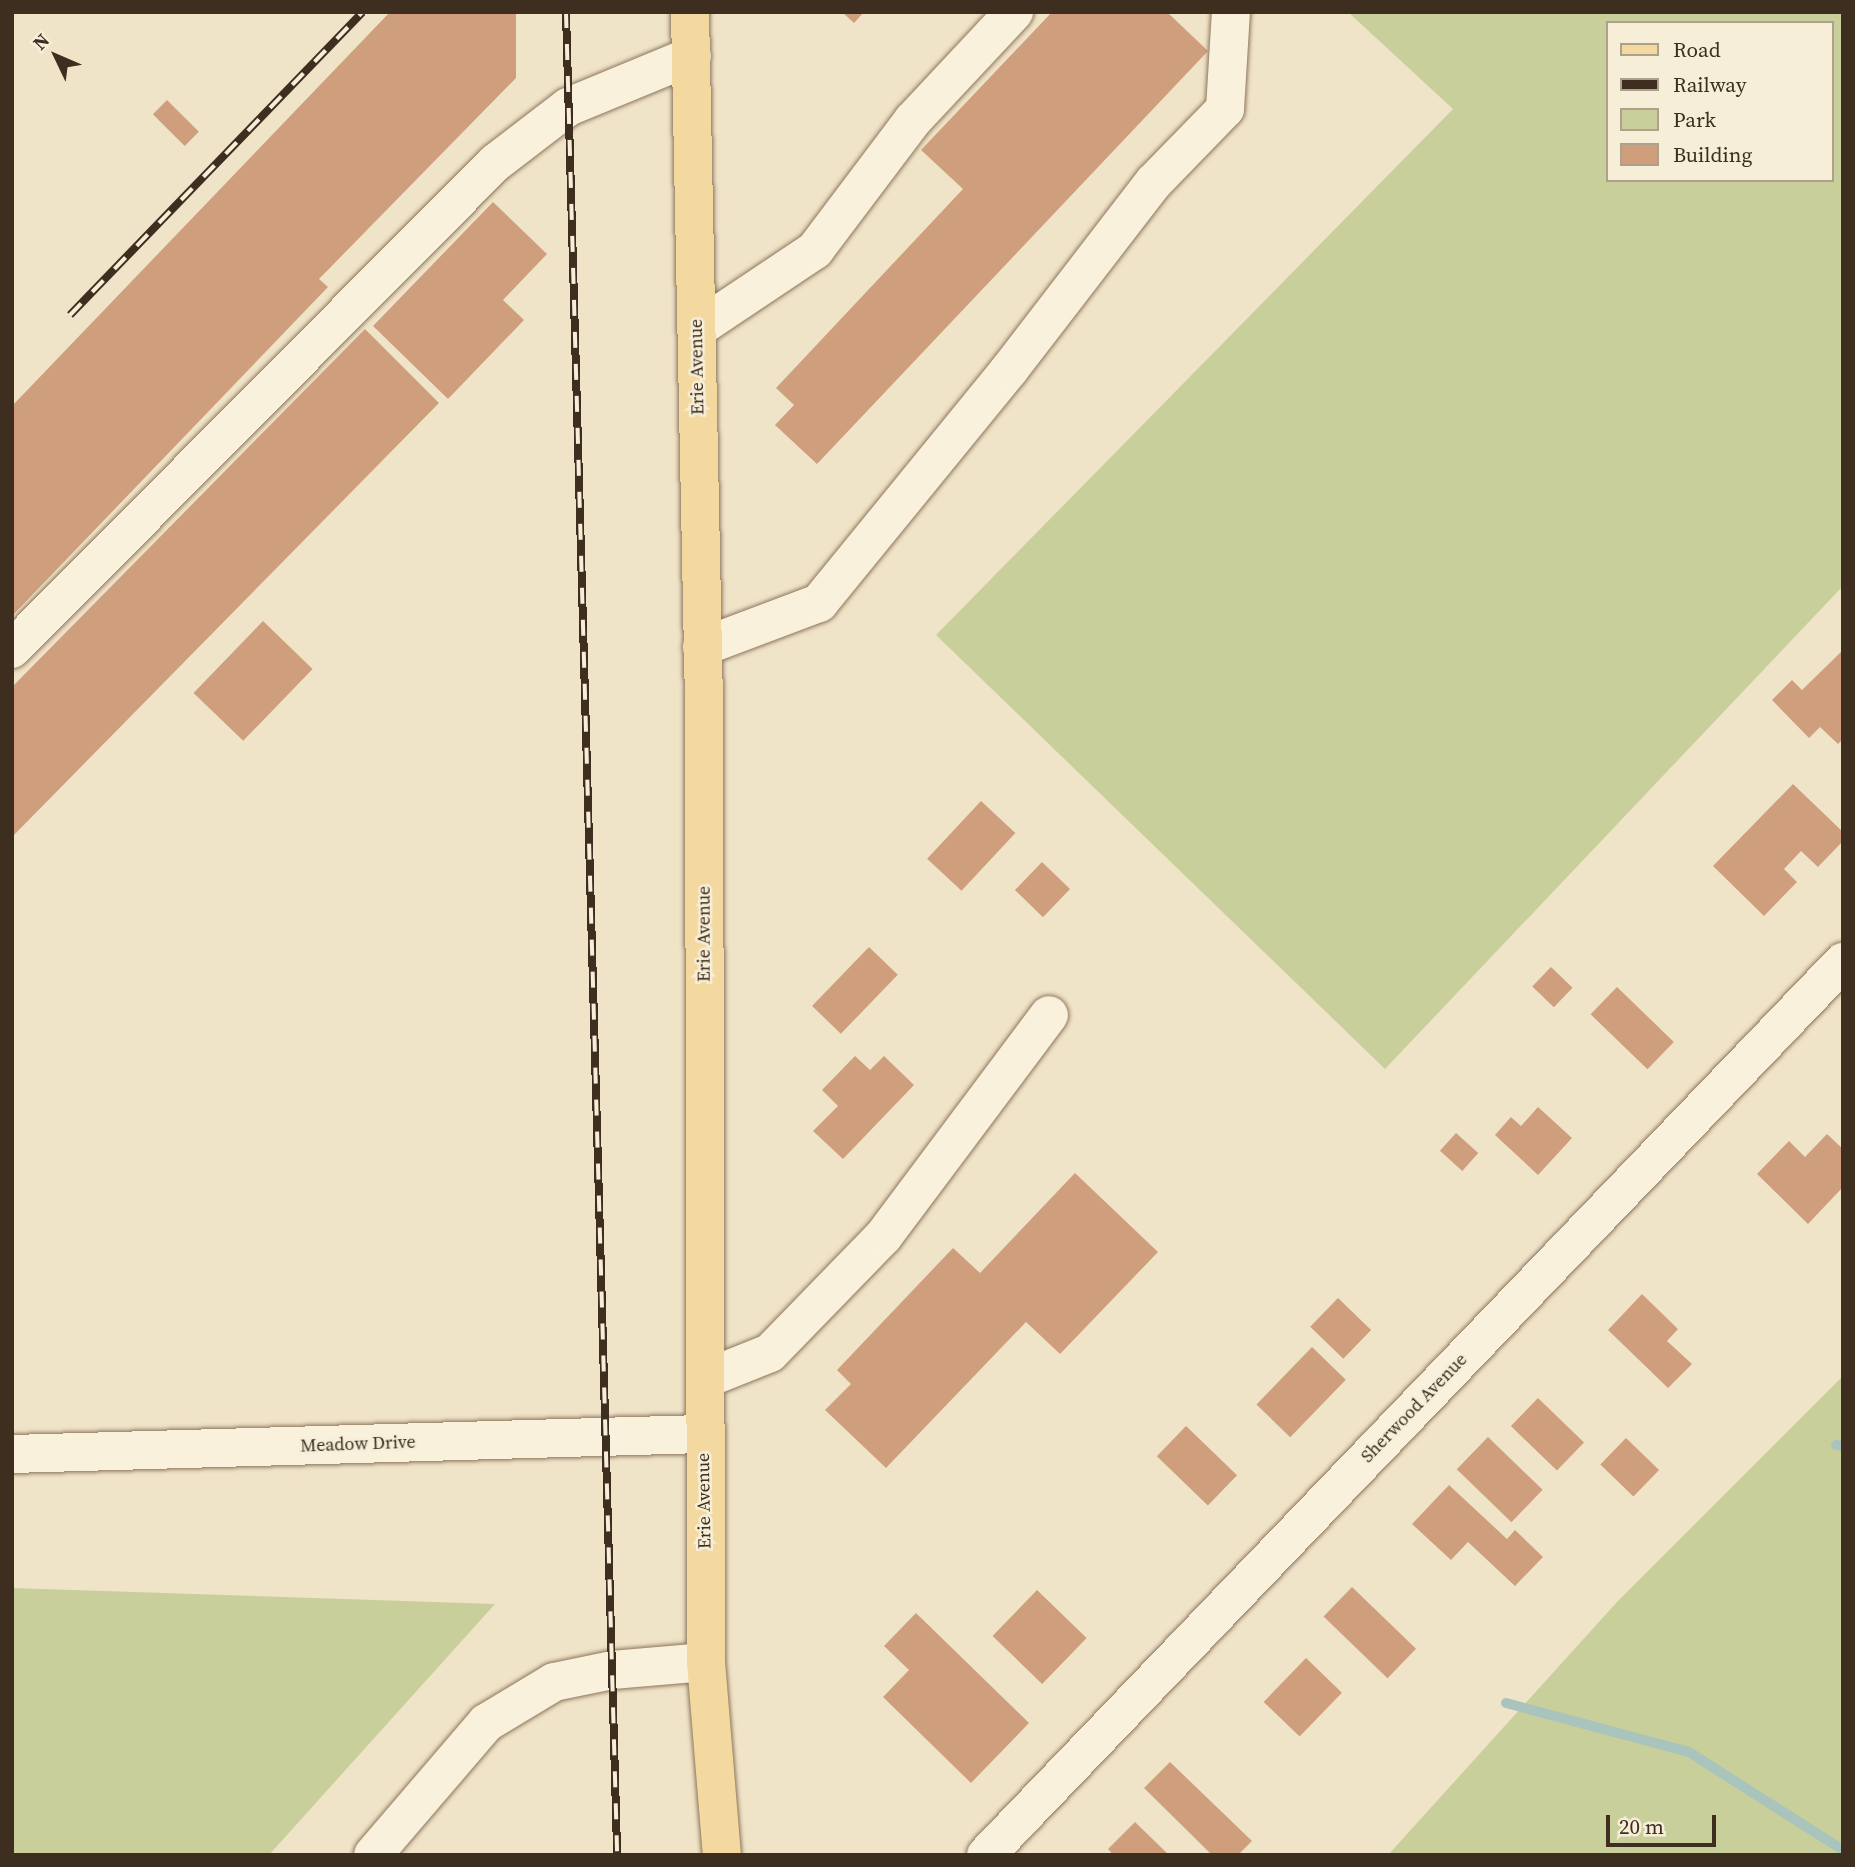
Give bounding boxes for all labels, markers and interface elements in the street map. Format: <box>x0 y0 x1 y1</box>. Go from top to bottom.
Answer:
north arrow <box>21 21 91 91</box>
legend <box>1606 21 1834 182</box>
text: N <box>27 27 55 55</box>
text: Road <box>1673 35 1721 64</box>
text: Railway <box>1673 70 1747 99</box>
text: Park <box>1673 105 1716 134</box>
text: Building <box>1673 140 1752 169</box>
street label: Erie Avenue <box>685 319 709 415</box>
street label: Erie Avenue <box>693 886 715 982</box>
street label: Sherwood Avenue <box>1356 1349 1472 1467</box>
street label: Meadow Drive <box>300 1431 416 1457</box>
street label: Erie Avenue <box>692 1453 716 1549</box>
scale bar <box>1610 1800 1720 1844</box>
text: 20 m <box>1619 1812 1664 1841</box>

